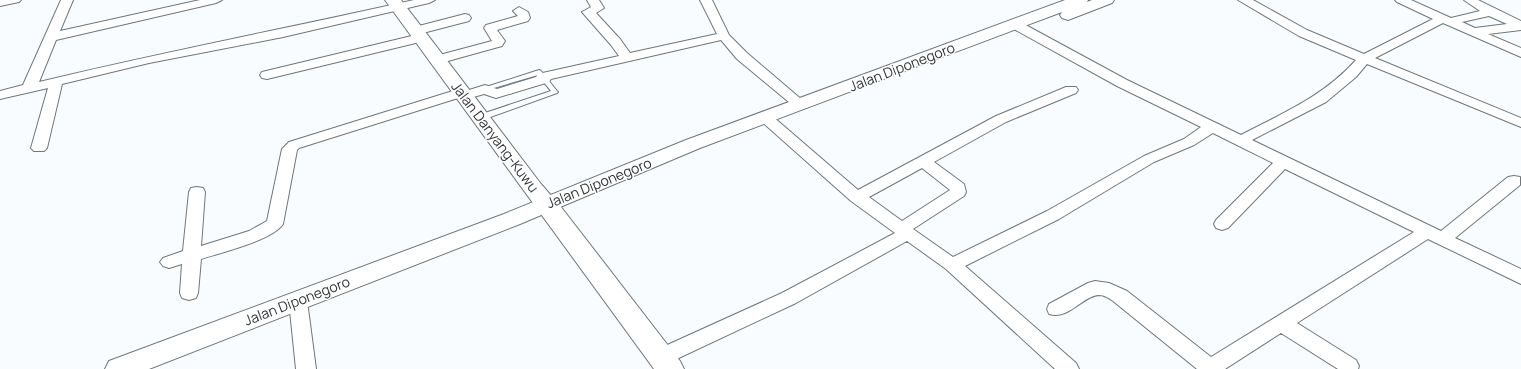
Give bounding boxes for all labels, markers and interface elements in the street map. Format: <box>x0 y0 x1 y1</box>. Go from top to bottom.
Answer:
street label: Jalan Diponegoro <box>846 38 957 95</box>
street label: Jalan Danyang-Kuwu <box>447 77 543 196</box>
street label: Jalan Diponegoro <box>543 153 654 212</box>
street label: Jalan Diponegoro <box>241 272 352 329</box>

